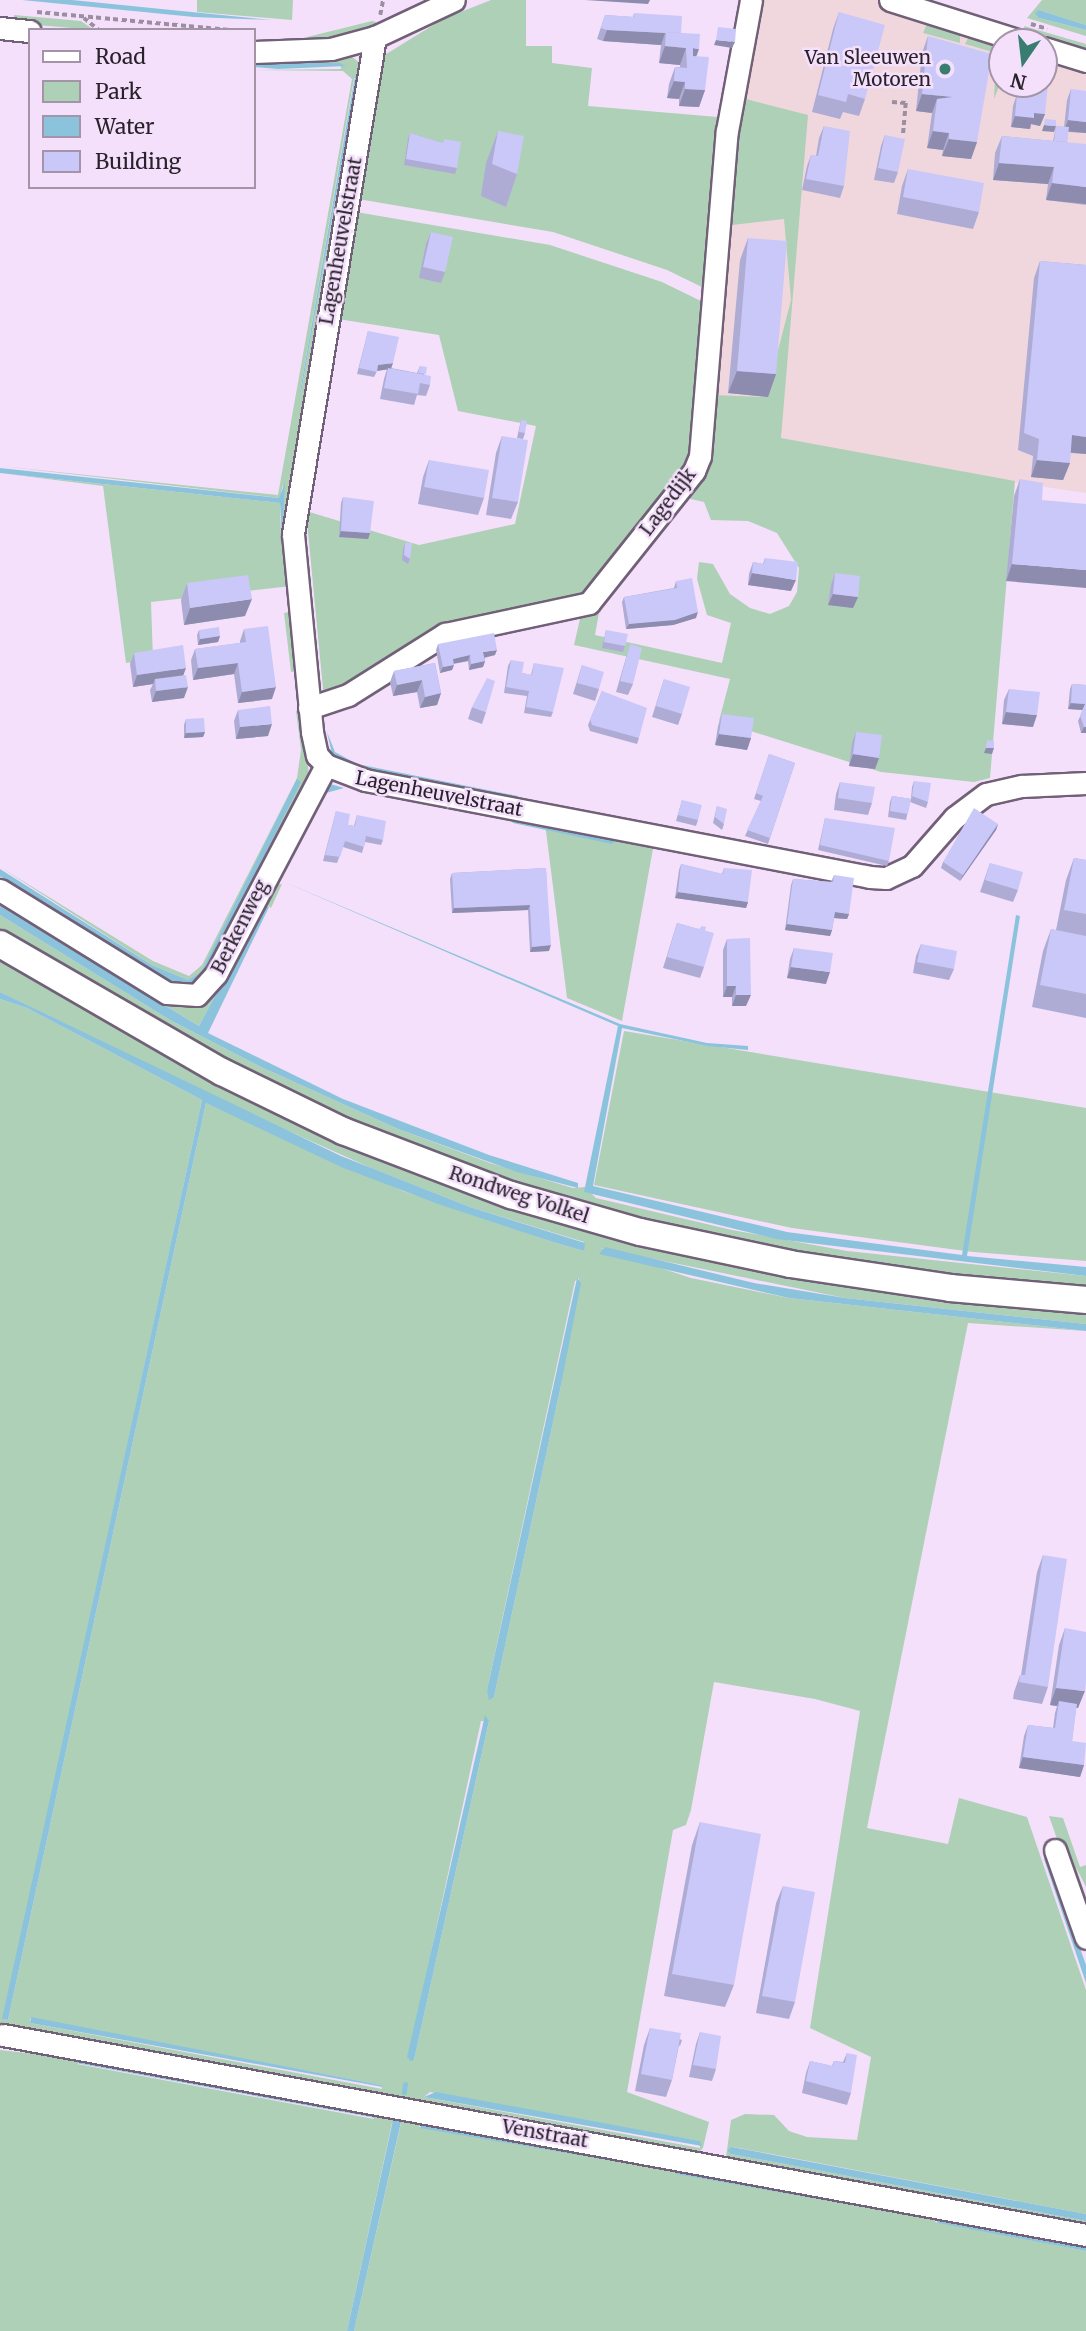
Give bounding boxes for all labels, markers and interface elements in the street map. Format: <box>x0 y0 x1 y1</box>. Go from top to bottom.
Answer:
legend <box>28 28 256 189</box>
north arrow <box>988 28 1058 98</box>
text: Road <box>95 43 146 70</box>
place label: Van Sleeuwen Motoren <box>805 47 931 91</box>
marker: Van Sleeuwen Motoren <box>937 61 953 77</box>
text: N <box>1008 68 1029 95</box>
text: Park <box>95 78 142 105</box>
text: Water <box>95 113 154 140</box>
text: Building <box>95 148 181 175</box>
street label: Lagenheuvelstraat <box>315 155 367 327</box>
street label: Lagedijk <box>635 464 701 540</box>
street label: Lagenheuvelstraat <box>353 767 525 821</box>
street label: Berkenweg <box>207 876 273 978</box>
street label: Rondweg Volkel <box>446 1162 592 1228</box>
street label: Venstraat <box>500 2115 590 2153</box>

